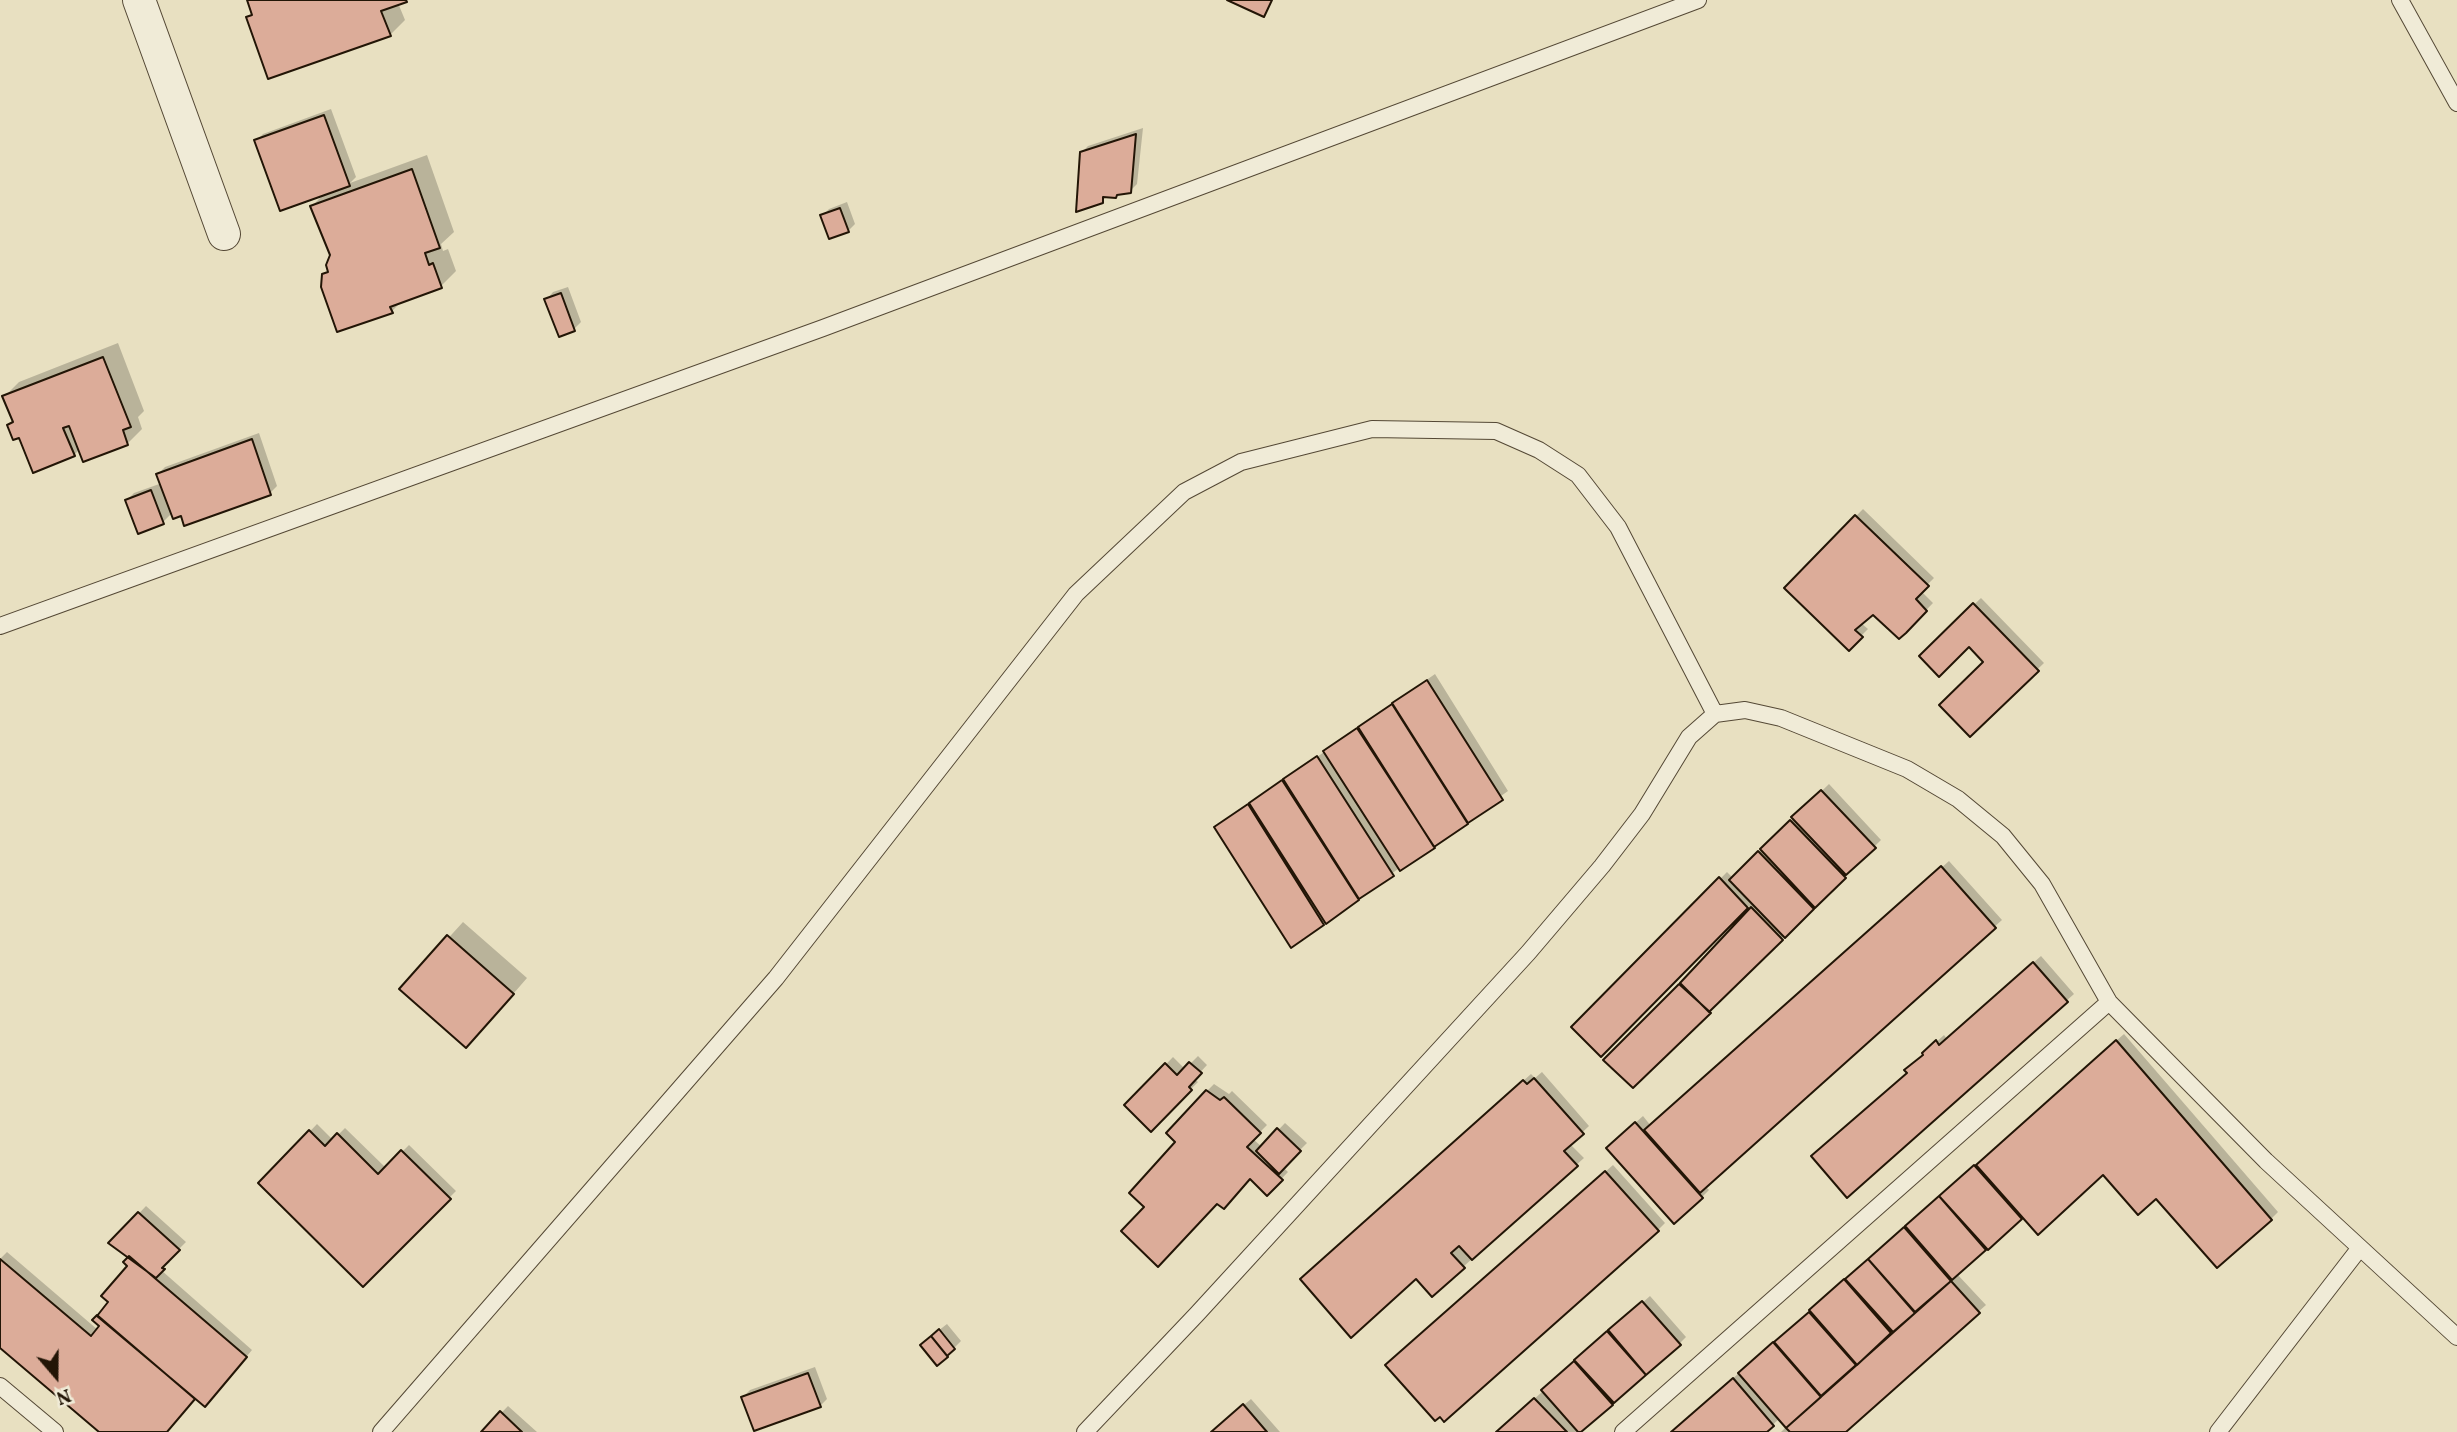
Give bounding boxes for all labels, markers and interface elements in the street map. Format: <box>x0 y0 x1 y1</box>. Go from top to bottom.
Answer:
north arrow <box>21 1341 91 1411</box>
text: N <box>52 1381 74 1410</box>

